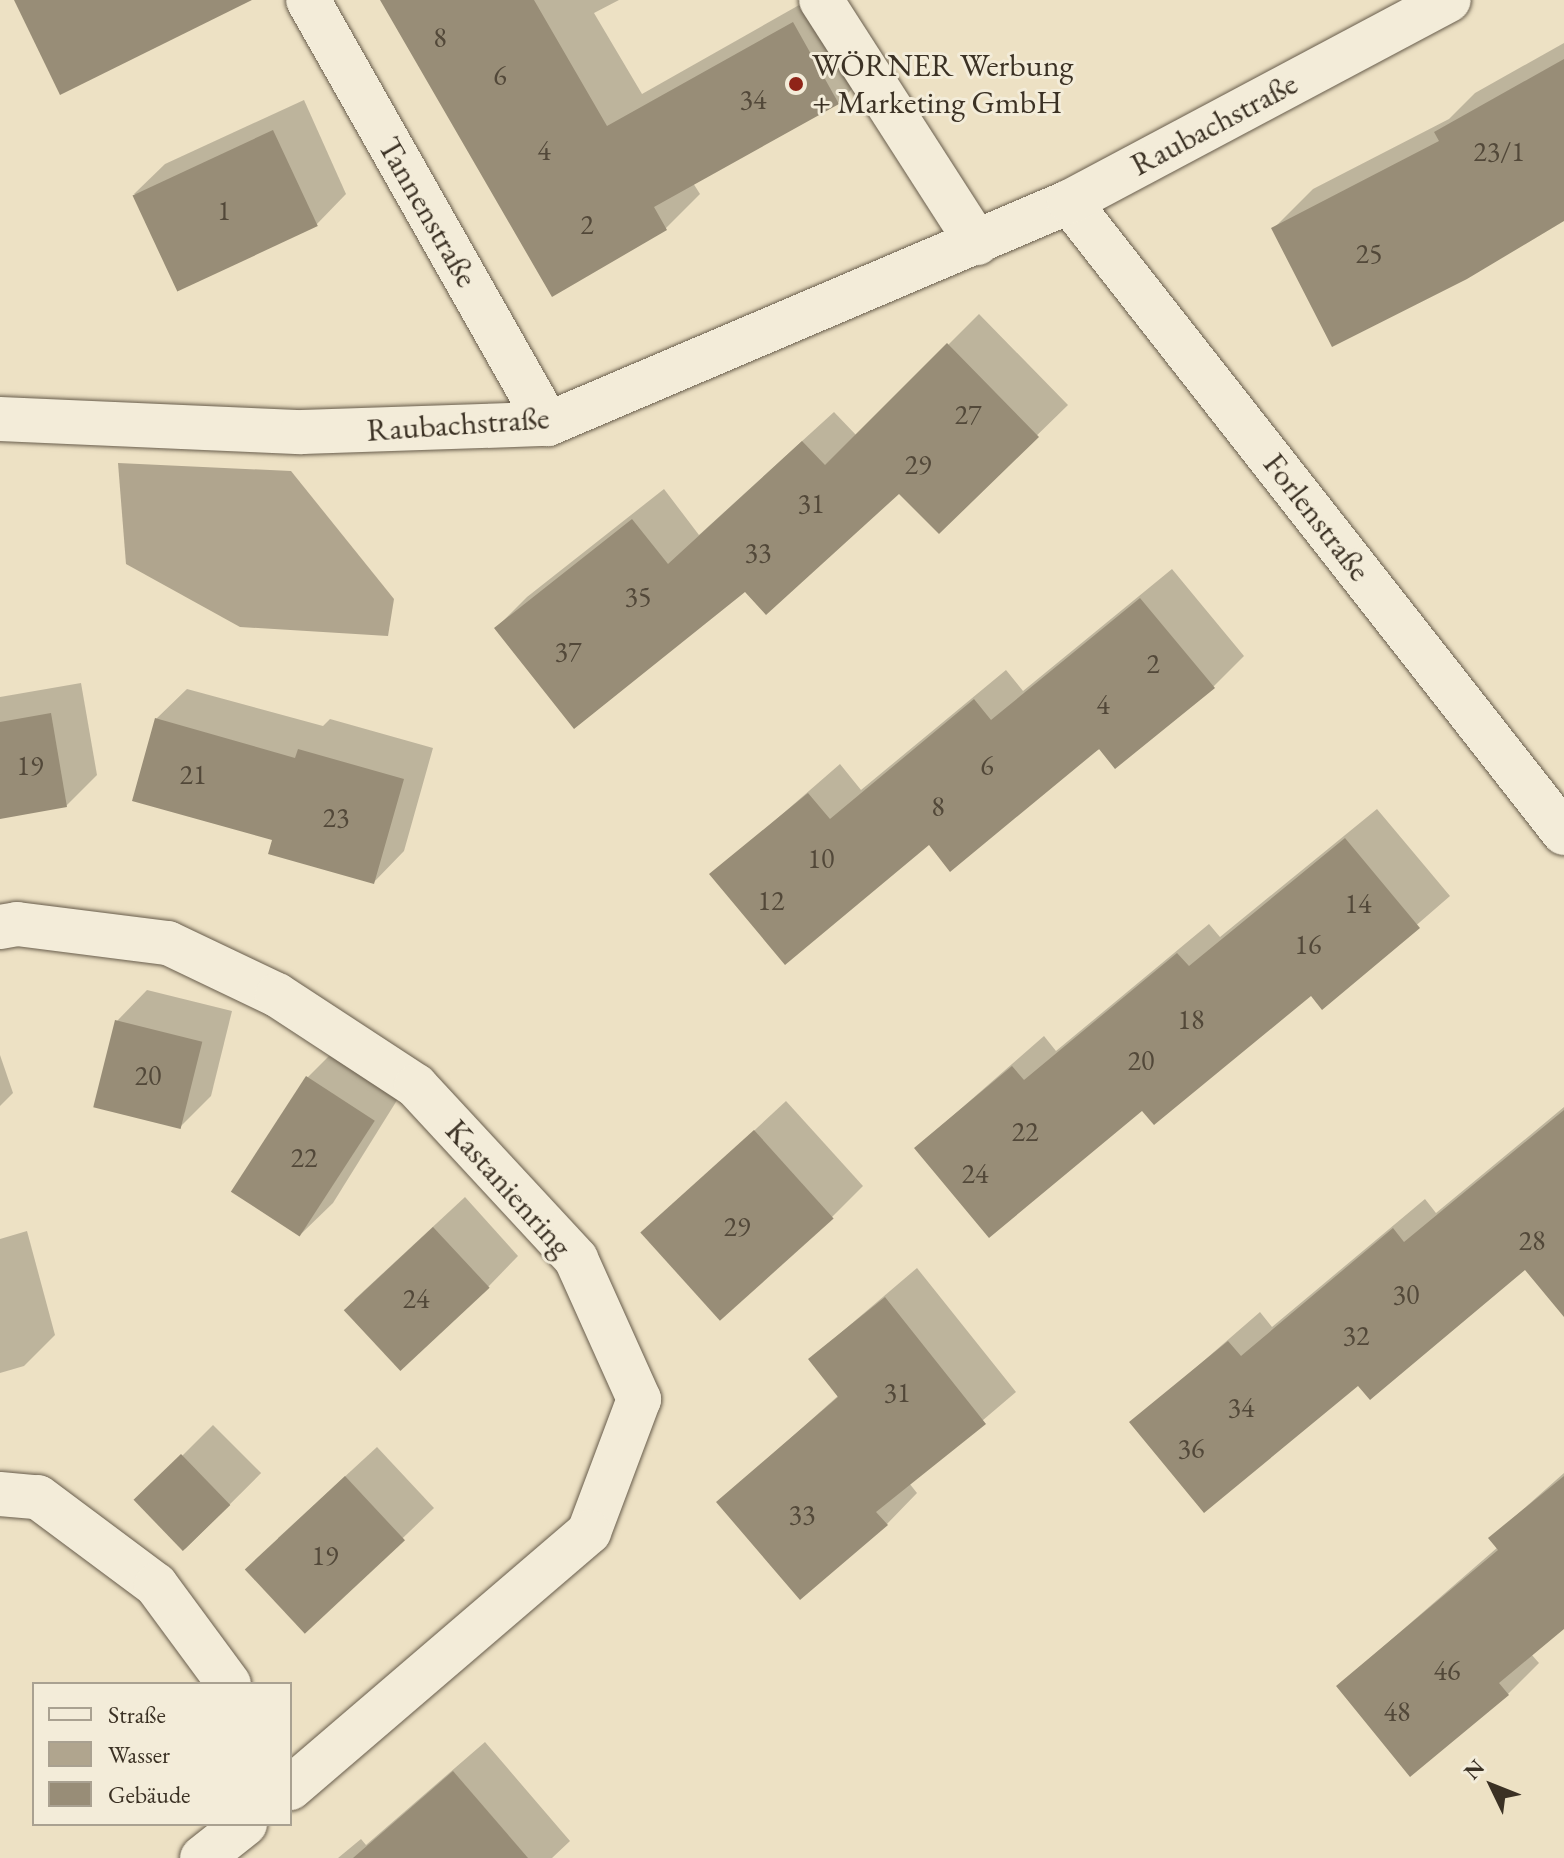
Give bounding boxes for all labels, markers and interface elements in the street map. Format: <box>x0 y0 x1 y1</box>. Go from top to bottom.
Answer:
house number: 8 <box>433 20 447 54</box>
place label: WÖRNER Werbung + Marketing GmbH <box>812 47 1073 122</box>
house number: 6 <box>493 58 507 92</box>
street label: Raubachstraße <box>1124 64 1304 184</box>
marker: WÖRNER Werbung + Marketing GmbH <box>787 75 805 93</box>
house number: 34 <box>740 82 766 116</box>
street label: Tannenstraße <box>370 130 486 294</box>
house number: 4 <box>537 133 551 167</box>
house number: 23/1 <box>1473 134 1525 168</box>
house number: 1 <box>217 193 231 227</box>
house number: 2 <box>580 207 594 241</box>
house number: 25 <box>1356 236 1382 270</box>
house number: 27 <box>955 397 981 431</box>
street label: Raubachstraße <box>365 398 551 450</box>
street label: Forlenstraße <box>1255 446 1379 588</box>
house number: 29 <box>905 447 931 481</box>
house number: 31 <box>798 486 824 520</box>
house number: 33 <box>745 535 771 569</box>
house number: 35 <box>625 579 651 613</box>
house number: 37 <box>555 634 581 668</box>
house number: 2 <box>1146 646 1160 680</box>
house number: 4 <box>1096 687 1110 721</box>
house number: 19 <box>17 748 43 782</box>
house number: 6 <box>980 748 994 782</box>
house number: 21 <box>180 757 206 791</box>
house number: 8 <box>931 789 945 823</box>
house number: 23 <box>323 800 349 834</box>
house number: 10 <box>808 841 834 875</box>
house number: 12 <box>758 883 784 917</box>
house number: 14 <box>1345 886 1371 920</box>
house number: 16 <box>1295 927 1321 961</box>
house number: 18 <box>1178 1002 1204 1036</box>
house number: 20 <box>1128 1043 1154 1077</box>
house number: 20 <box>135 1058 161 1092</box>
street label: Kastanienring <box>437 1112 581 1264</box>
house number: 22 <box>1012 1114 1038 1148</box>
house number: 22 <box>291 1140 317 1174</box>
house number: 24 <box>962 1156 988 1190</box>
house number: 29 <box>724 1209 750 1243</box>
house number: 28 <box>1519 1223 1545 1257</box>
house number: 30 <box>1393 1277 1419 1311</box>
house number: 24 <box>403 1281 429 1315</box>
house number: 32 <box>1343 1318 1369 1352</box>
house number: 31 <box>884 1375 910 1409</box>
house number: 34 <box>1228 1390 1254 1424</box>
house number: 36 <box>1178 1431 1204 1465</box>
house number: 33 <box>789 1497 815 1531</box>
house number: 19 <box>312 1538 338 1572</box>
house number: 46 <box>1434 1653 1460 1687</box>
legend <box>32 1682 292 1826</box>
house number: 48 <box>1384 1694 1410 1728</box>
text: Straße <box>108 1699 166 1730</box>
text: Wasser <box>108 1739 170 1770</box>
north arrow <box>1452 1746 1532 1826</box>
text: N <box>1457 1753 1491 1786</box>
text: Gebäude <box>108 1779 190 1810</box>

